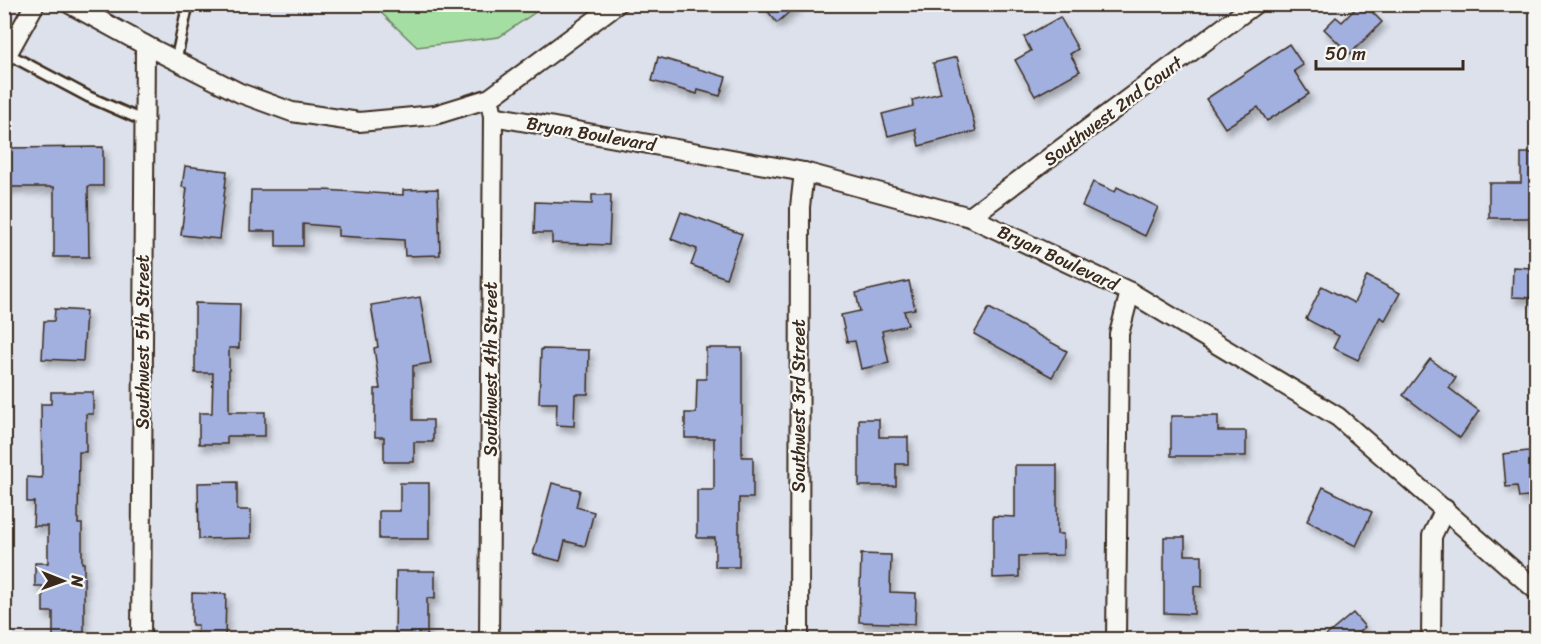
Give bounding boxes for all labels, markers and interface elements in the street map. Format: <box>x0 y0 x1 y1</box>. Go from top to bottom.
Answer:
scale bar <box>1316 33 1463 71</box>
text: 50 m <box>1325 38 1366 70</box>
street label: Southwest 2nd Court <box>1036 47 1190 174</box>
street label: Bryan Boulevard <box>524 107 660 161</box>
street label: Bryan Boulevard <box>992 216 1125 301</box>
street label: Southwest 5th Street <box>127 255 159 429</box>
street label: Southwest 4th Street <box>475 281 507 456</box>
street label: Southwest 3rd Street <box>783 319 815 493</box>
north arrow <box>33 551 93 611</box>
text: N <box>63 574 92 588</box>

